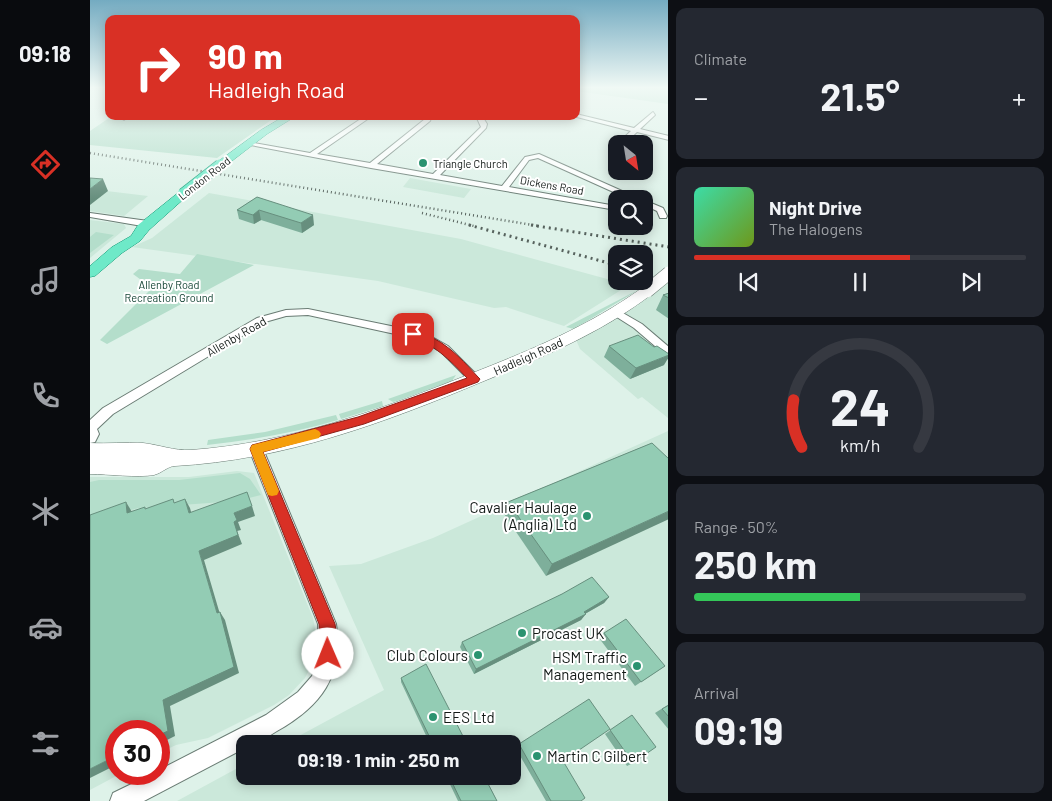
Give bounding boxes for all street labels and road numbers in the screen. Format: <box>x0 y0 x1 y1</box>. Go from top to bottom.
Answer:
street label: London Road <box>175 154 233 202</box>
street label: Dickens Road <box>519 173 585 197</box>
street label: Allenby Road <box>204 313 268 359</box>
street label: Hadleigh Road <box>491 334 565 378</box>

